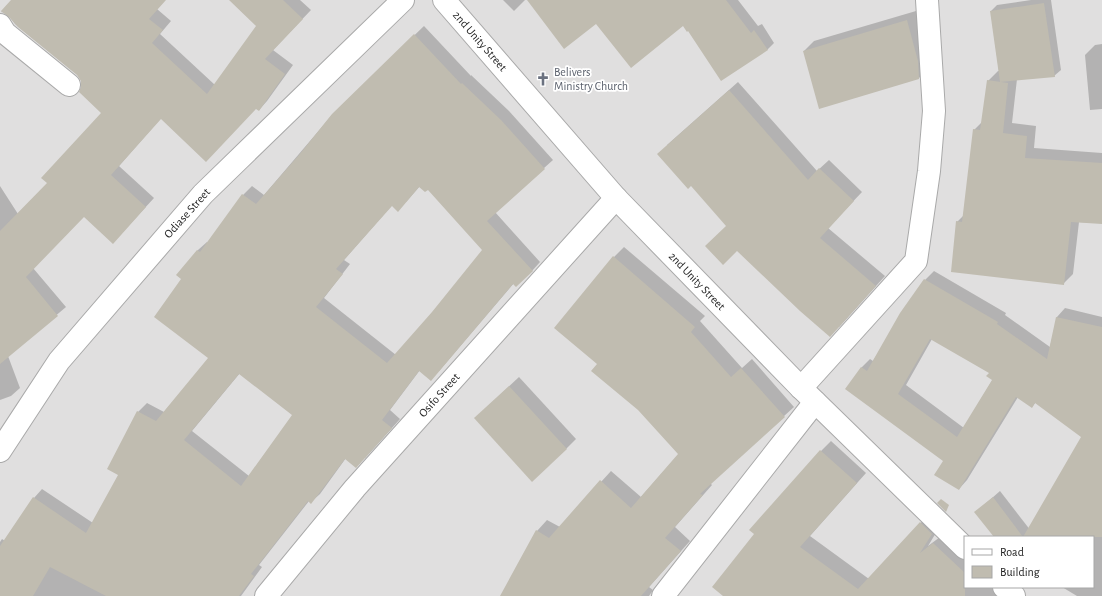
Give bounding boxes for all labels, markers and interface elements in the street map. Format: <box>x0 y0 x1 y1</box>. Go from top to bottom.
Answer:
street label: 2nd Unity Street <box>450 9 509 74</box>
place label: Belivers Ministry Church <box>554 66 628 93</box>
church icon: Belivers Ministry Church <box>535 71 551 87</box>
street label: Odiase Street <box>162 186 212 240</box>
street label: 2nd Unity Street <box>666 250 728 313</box>
street label: Osifo Street <box>416 371 462 419</box>
legend <box>964 536 1094 588</box>
text: Road <box>1000 546 1024 558</box>
text: Building <box>1000 566 1040 578</box>

